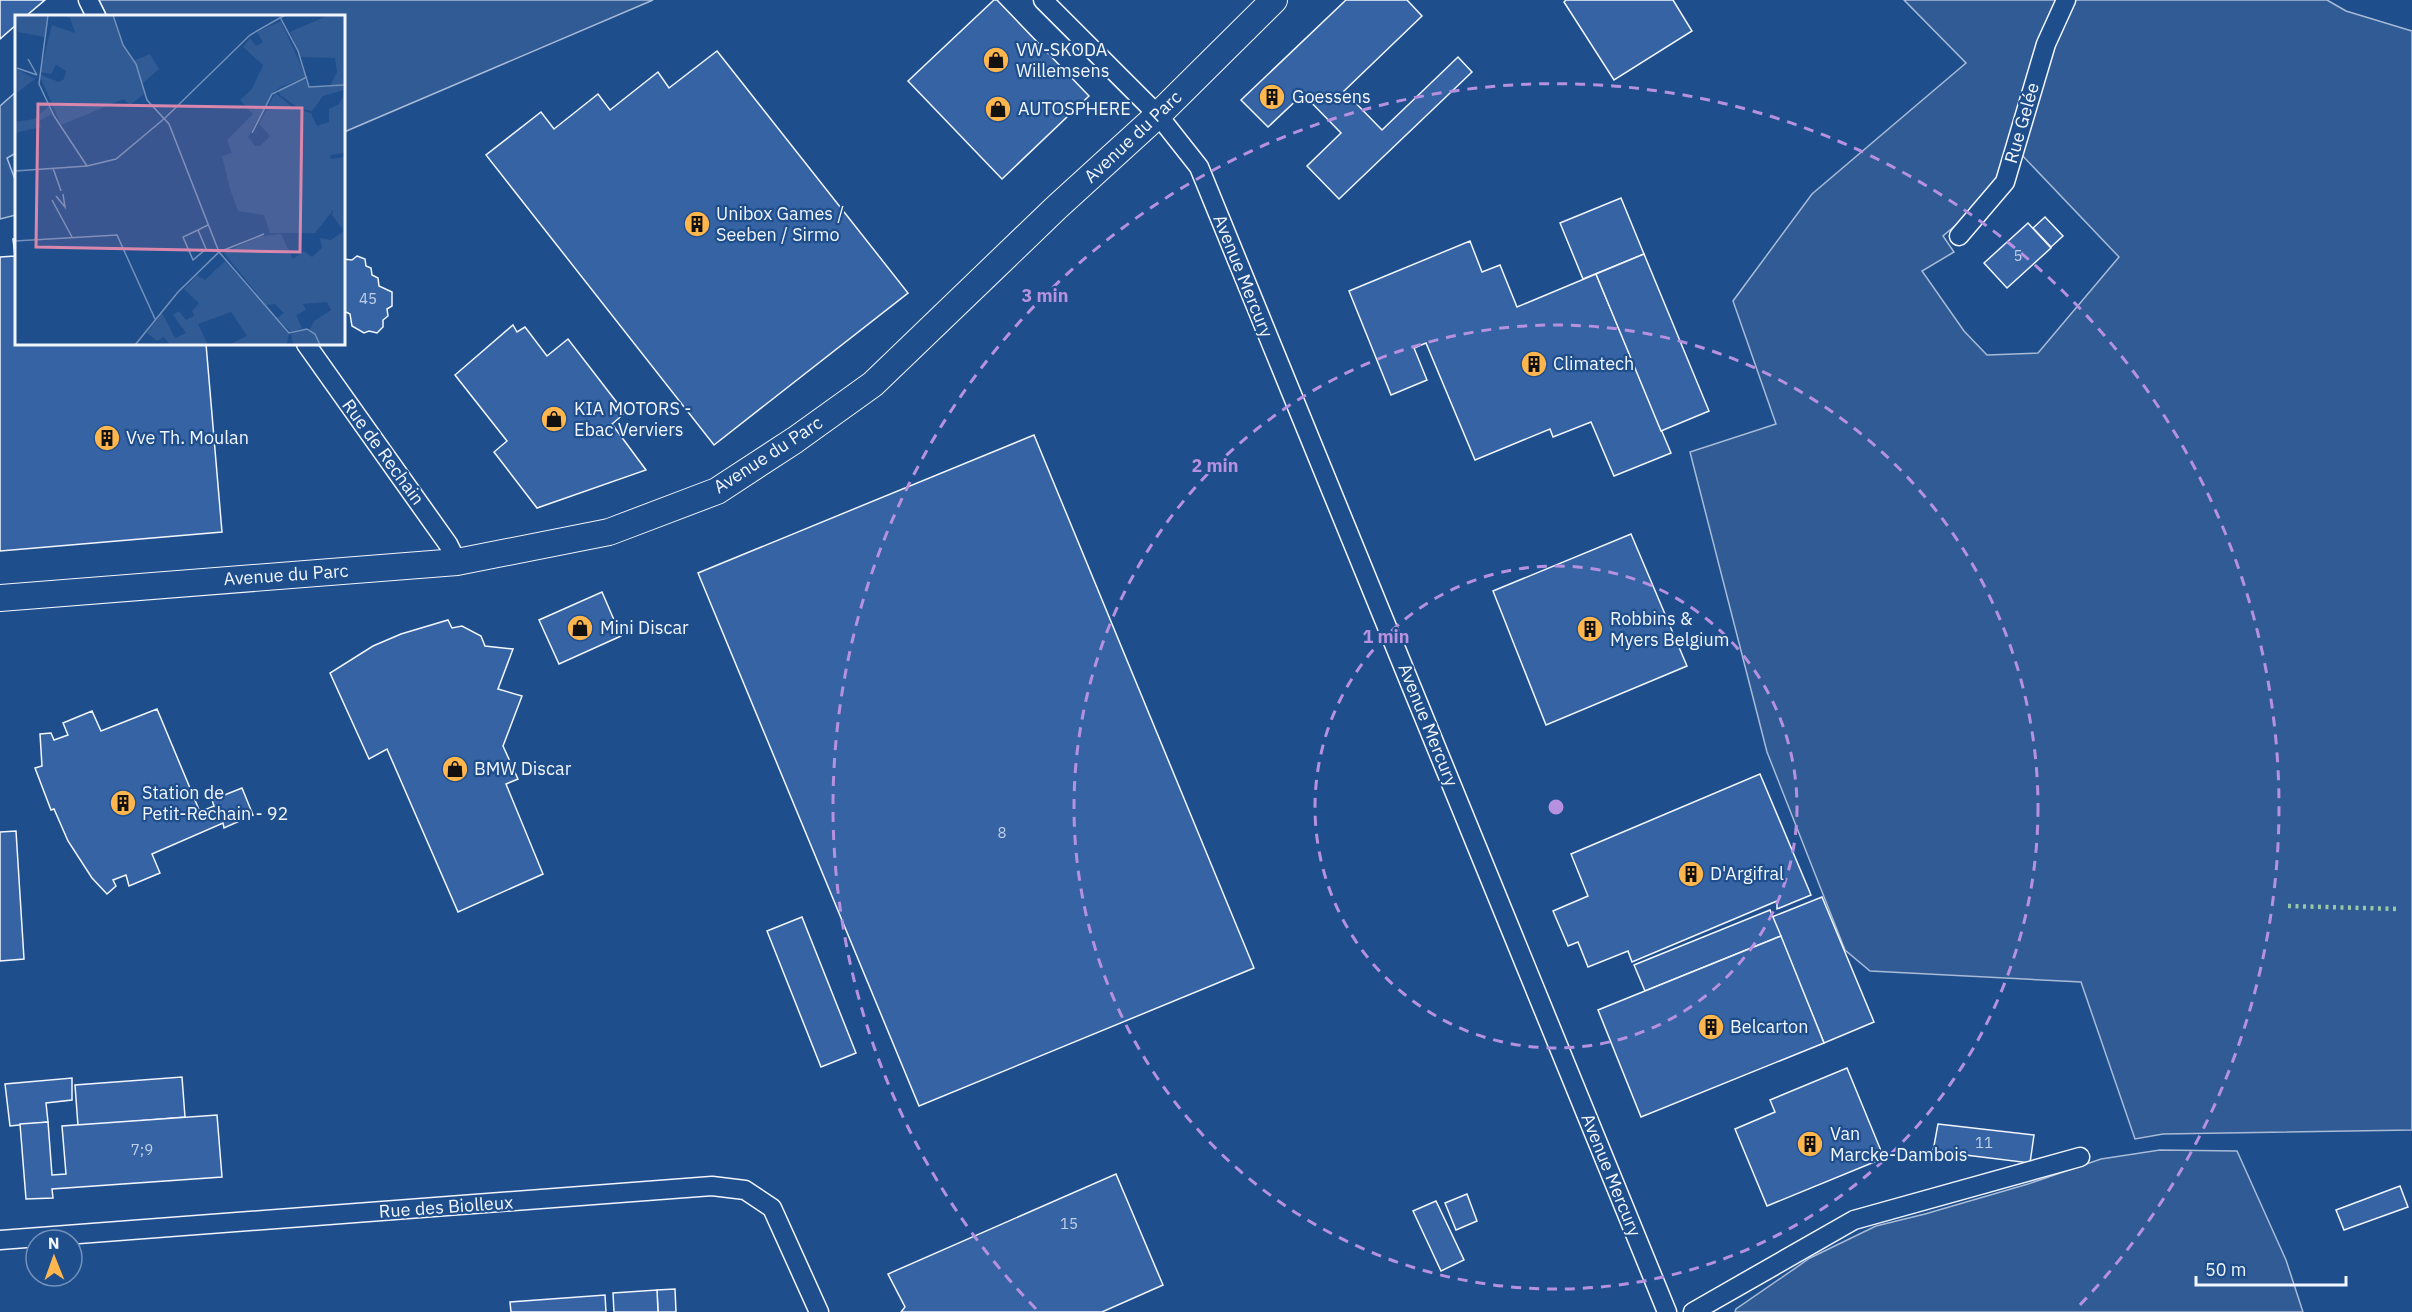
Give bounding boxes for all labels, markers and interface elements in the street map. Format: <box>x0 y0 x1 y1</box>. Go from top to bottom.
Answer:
inset map <box>15 15 345 345</box>
place label: VW-SKODA Willemsens <box>1016 38 1109 82</box>
shop icon: VW-SKODA Willemsens <box>981 45 1011 75</box>
street label: Rue Gelée <box>1999 80 2044 166</box>
building icon: Goessens <box>1257 82 1287 112</box>
place label: Goessens <box>1292 85 1371 108</box>
street label: Avenue du Parc <box>1079 86 1186 188</box>
shop icon: AUTOSPHERE <box>983 94 1013 124</box>
place label: AUTOSPHERE <box>1018 97 1131 120</box>
place label: Unibox Games / Seeben / Sirmo <box>716 202 844 246</box>
building icon: Unibox Games / Seeben / Sirmo <box>682 209 712 239</box>
street label: Avenue Mercury <box>1208 211 1279 341</box>
house number: 5 <box>2013 246 2023 265</box>
text: 3 min <box>1021 284 1069 307</box>
house number: 45 <box>359 289 377 308</box>
building icon: Climatech <box>1519 349 1549 379</box>
place label: Climatech <box>1553 352 1634 375</box>
street label: Rue de Rechain <box>337 394 430 509</box>
place label: KIA MOTORS - Ebac Verviers <box>574 397 692 441</box>
shop icon: KIA MOTORS - Ebac Verviers <box>539 404 569 434</box>
street label: Avenue du Parc <box>709 411 826 498</box>
building icon: Vve Th. Moulan <box>92 423 122 453</box>
place label: Vve Th. Moulan <box>126 426 249 449</box>
text: 2 min <box>1191 454 1239 477</box>
street label: Avenue du Parc <box>223 559 349 590</box>
place label: Robbins & Myers Belgium <box>1610 607 1729 651</box>
shop icon: Mini Discar <box>565 613 595 643</box>
building icon: Robbins & Myers Belgium <box>1575 614 1605 644</box>
place label: Mini Discar <box>600 616 689 639</box>
text: 1 min <box>1362 625 1410 648</box>
street label: Avenue Mercury <box>1393 660 1464 790</box>
shop icon: BMW Discar <box>440 754 470 784</box>
place label: BMW Discar <box>474 757 572 780</box>
place label: Station de Petit-Rechain - 92 <box>142 781 288 825</box>
building icon: Station de Petit-Rechain - 92 <box>108 788 138 818</box>
centre of rings <box>1546 797 1566 817</box>
house number: 8 <box>997 823 1007 842</box>
building icon: D'Argifral <box>1676 859 1706 889</box>
place label: D'Argifral <box>1710 862 1784 885</box>
building icon: Belcarton <box>1696 1012 1726 1042</box>
place label: Belcarton <box>1730 1015 1808 1038</box>
street label: Avenue Mercury <box>1576 1110 1647 1240</box>
place label: Van Marcke-Dambois <box>1830 1122 1967 1166</box>
building icon: Van Marcke-Dambois <box>1795 1129 1825 1159</box>
house number: 11 <box>1975 1133 1993 1152</box>
house number: 7;9 <box>131 1140 153 1159</box>
street label: Rue des Biolleux <box>378 1190 514 1223</box>
house number: 15 <box>1060 1214 1078 1233</box>
north arrow <box>24 1228 84 1288</box>
text: N <box>48 1233 60 1253</box>
scale bar <box>2196 1249 2346 1287</box>
text: 50 m <box>2205 1258 2247 1281</box>

